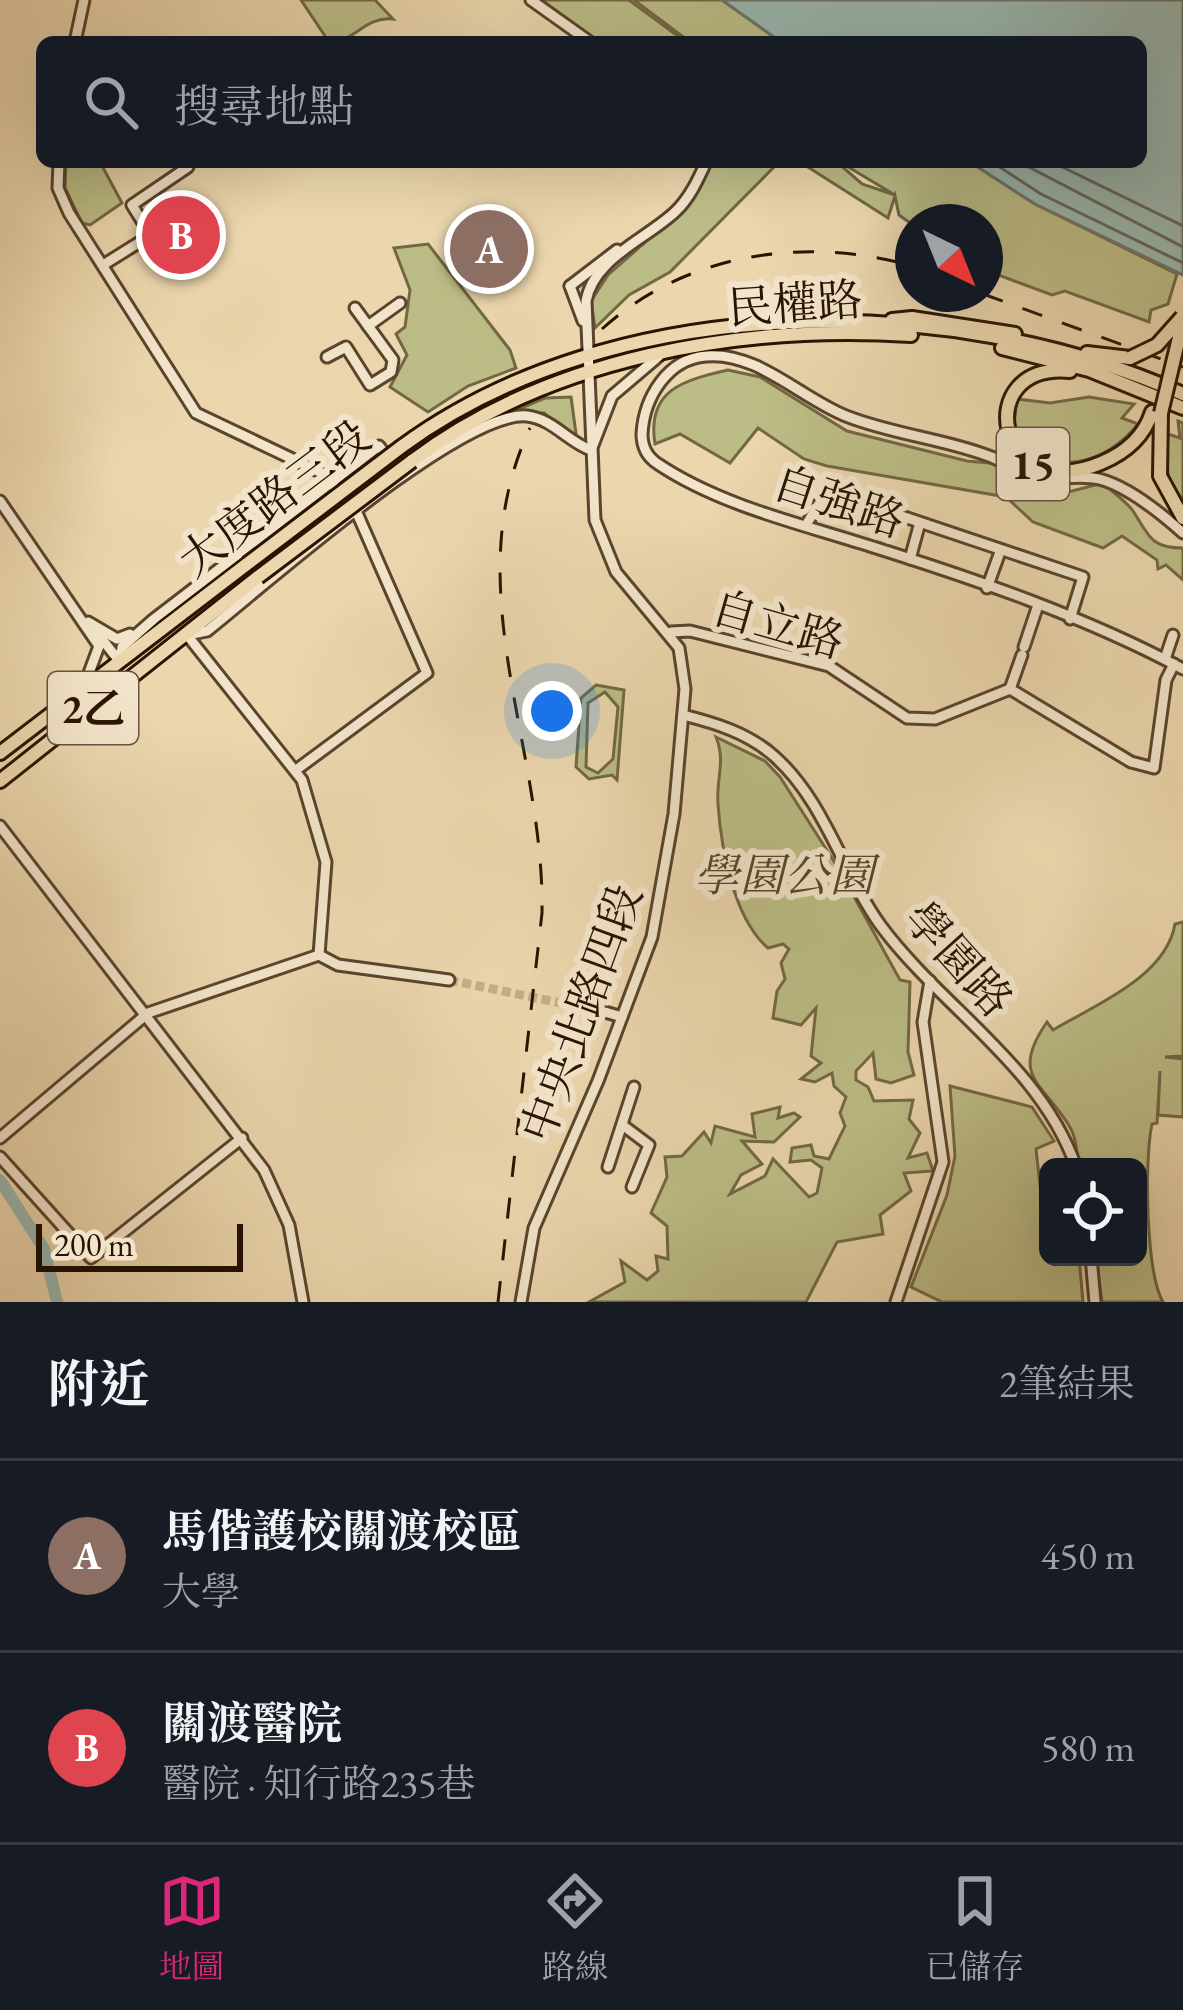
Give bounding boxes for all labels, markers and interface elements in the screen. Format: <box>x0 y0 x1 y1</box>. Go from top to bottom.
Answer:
search box <box>36 36 1147 168</box>
icon: search <box>78 69 144 135</box>
text: 搜尋地點 <box>174 77 354 135</box>
pin: B <box>142 190 220 280</box>
pin: A <box>450 204 528 294</box>
north arrow <box>895 204 1003 312</box>
street label: 民權路 <box>726 269 864 337</box>
street label: 大度路三段 <box>167 407 381 589</box>
road number: 15 <box>997 428 1069 500</box>
street label: 自強路 <box>766 453 912 549</box>
street label: 自立路 <box>705 578 851 670</box>
road number: 2乙 <box>48 672 138 744</box>
your location <box>522 681 582 741</box>
park label: 學園公園 <box>694 846 880 904</box>
street label: 中央北路四段 <box>508 876 654 1150</box>
street label: 學園路 <box>892 889 1026 1029</box>
map controls <box>1039 1158 1147 1266</box>
button: locate <box>1039 1158 1147 1266</box>
scale bar <box>36 1218 243 1271</box>
text: 200 m <box>54 1223 134 1266</box>
text: 附近 <box>48 1351 150 1417</box>
text: 2筆結果 <box>999 1358 1135 1409</box>
text: 馬偕護校關渡校區 <box>162 1502 522 1560</box>
text: A <box>73 1530 101 1581</box>
text: 450 m <box>1041 1530 1135 1581</box>
text: 大學 <box>162 1566 240 1617</box>
text: 關渡醫院 <box>162 1694 342 1752</box>
text: B <box>75 1722 99 1773</box>
text: 580 m <box>1041 1722 1135 1773</box>
text: 醫院 · 知行路235巷 <box>162 1758 476 1809</box>
tab: 地圖 <box>159 1868 225 1988</box>
tab: 路線 <box>542 1868 608 1988</box>
tab: 已儲存 <box>925 1868 1024 1988</box>

